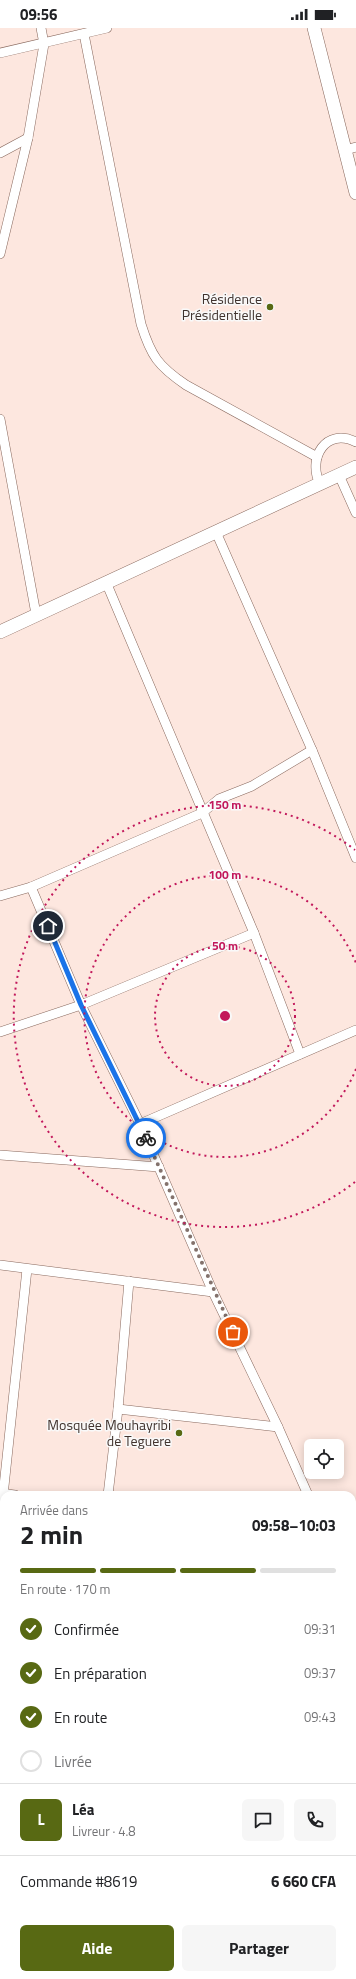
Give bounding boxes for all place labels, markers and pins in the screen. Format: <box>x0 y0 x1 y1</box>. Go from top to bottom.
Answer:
place label: Résidence Présidentielle <box>182 288 262 325</box>
marker: Résidence Présidentielle <box>265 302 275 312</box>
pin <box>31 909 65 943</box>
centre of rings <box>218 1009 232 1023</box>
pin <box>216 1315 250 1349</box>
place label: Mosquée Mouhayribi de Teguere <box>47 1414 171 1451</box>
marker: Mosquée Mouhayribi de Teguere <box>174 1428 184 1438</box>

